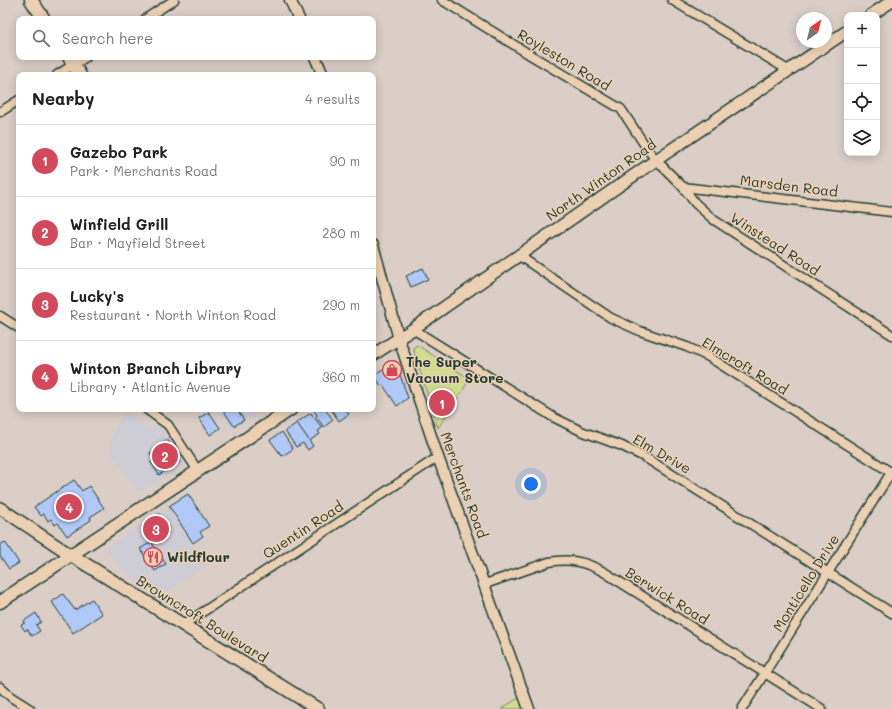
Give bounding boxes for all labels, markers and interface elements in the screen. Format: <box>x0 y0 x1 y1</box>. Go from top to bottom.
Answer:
north arrow <box>796 12 832 48</box>
map controls <box>844 12 880 156</box>
button: + <box>844 12 880 48</box>
search box <box>16 16 376 60</box>
street label: Royleston Road <box>514 24 614 95</box>
icon: search <box>30 27 52 49</box>
text: Search here <box>62 28 153 48</box>
button: − <box>844 48 880 84</box>
button: locate <box>844 84 880 120</box>
text: Nearby <box>32 87 94 109</box>
text: 4 results <box>305 90 360 107</box>
button: layers <box>844 120 880 156</box>
street label: North Winton Road <box>542 134 660 225</box>
text: Gazebo Park <box>70 142 168 162</box>
text: 1 <box>42 152 48 169</box>
text: 90 m <box>330 152 360 169</box>
text: Park · Merchants Road <box>70 162 217 179</box>
street label: Marsden Road <box>739 170 839 201</box>
street label: Winstead Road <box>727 208 824 280</box>
text: Winfield Grill <box>70 214 168 234</box>
text: 2 <box>41 224 49 241</box>
text: 280 m <box>322 224 360 241</box>
text: Bar · Mayfield Street <box>70 234 206 251</box>
text: Lucky's <box>70 286 124 306</box>
text: 3 <box>41 296 49 313</box>
text: 290 m <box>323 296 360 313</box>
text: Restaurant · North Winton Road <box>70 306 276 323</box>
street label: Elmcroft Road <box>699 332 792 399</box>
place label: The Super Vacuum Store <box>406 352 504 387</box>
text: Winton Branch Library <box>70 358 241 378</box>
shop icon: The Super Vacuum Store <box>381 359 403 381</box>
text: 4 <box>41 368 49 385</box>
text: 360 m <box>322 368 360 385</box>
text: Library · Atlantic Avenue <box>70 378 231 395</box>
pin: 1 <box>429 388 455 418</box>
street label: Merchants Road <box>436 429 493 541</box>
street label: Elm Drive <box>630 429 695 478</box>
pin: 2 <box>152 441 178 471</box>
your location <box>521 474 541 494</box>
pin: 4 <box>56 492 82 522</box>
street label: Quentin Road <box>259 496 347 563</box>
pin: 3 <box>143 514 169 544</box>
street label: Monticello Drive <box>768 530 843 635</box>
restaurant icon: Wildflour <box>142 546 164 568</box>
place label: Wildflour <box>167 547 230 566</box>
street label: Berwick Road <box>622 562 712 629</box>
street label: Browncroft Boulevard <box>133 570 271 667</box>

